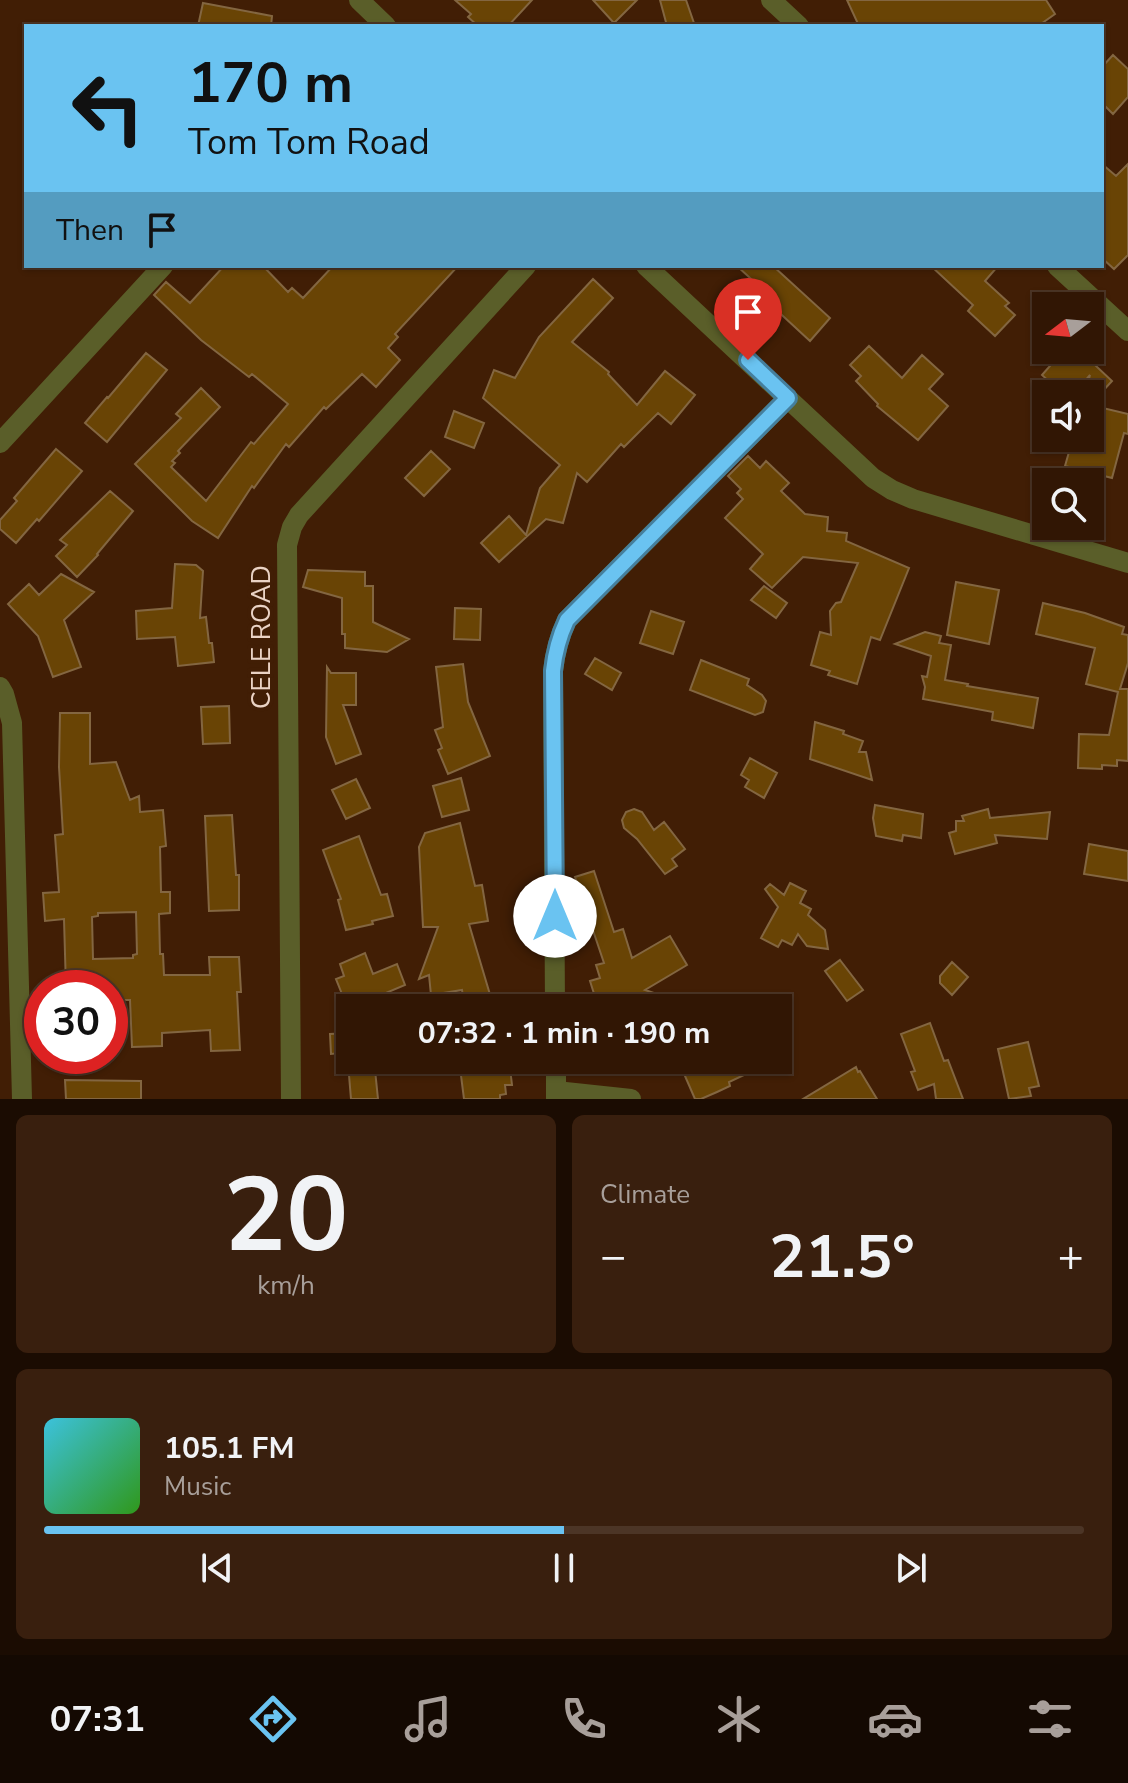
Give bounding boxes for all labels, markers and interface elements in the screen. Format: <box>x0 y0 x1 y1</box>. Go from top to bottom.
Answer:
text: 170 m <box>188 45 353 122</box>
icon: left <box>56 56 160 160</box>
text: Tom Tom Road <box>188 118 430 167</box>
icon: arrive <box>140 208 184 252</box>
text: Then <box>56 210 124 251</box>
pin <box>714 278 782 360</box>
icon: arrive <box>726 290 770 334</box>
north arrow <box>1032 292 1104 364</box>
map controls <box>1032 292 1104 540</box>
button: sound <box>1032 380 1104 452</box>
button: search <box>1032 468 1104 540</box>
street label: CELE ROAD <box>244 565 279 709</box>
position arrow <box>513 874 597 958</box>
speed limit sign: 30 <box>24 970 128 1074</box>
text: 07:32 · 1 min · 190 m <box>418 1013 710 1054</box>
text: 20 <box>224 1145 348 1287</box>
text: Climate <box>600 1177 690 1212</box>
text: 21.5° <box>769 1216 915 1298</box>
text: − <box>600 1227 626 1287</box>
text: + <box>1058 1227 1084 1287</box>
text: km/h <box>257 1268 315 1303</box>
text: 105.1 FM <box>164 1428 294 1469</box>
text: Music <box>164 1469 231 1504</box>
icon: previous <box>195 1546 239 1590</box>
icon: pause <box>542 1546 586 1590</box>
icon: next <box>889 1546 933 1590</box>
icon: directions <box>245 1691 301 1747</box>
icon: music <box>400 1691 456 1747</box>
icon: phone <box>556 1691 612 1747</box>
icon: climate <box>711 1691 767 1747</box>
icon: car <box>867 1691 923 1747</box>
icon: filters <box>1022 1691 1078 1747</box>
text: 07:31 <box>50 1695 145 1744</box>

